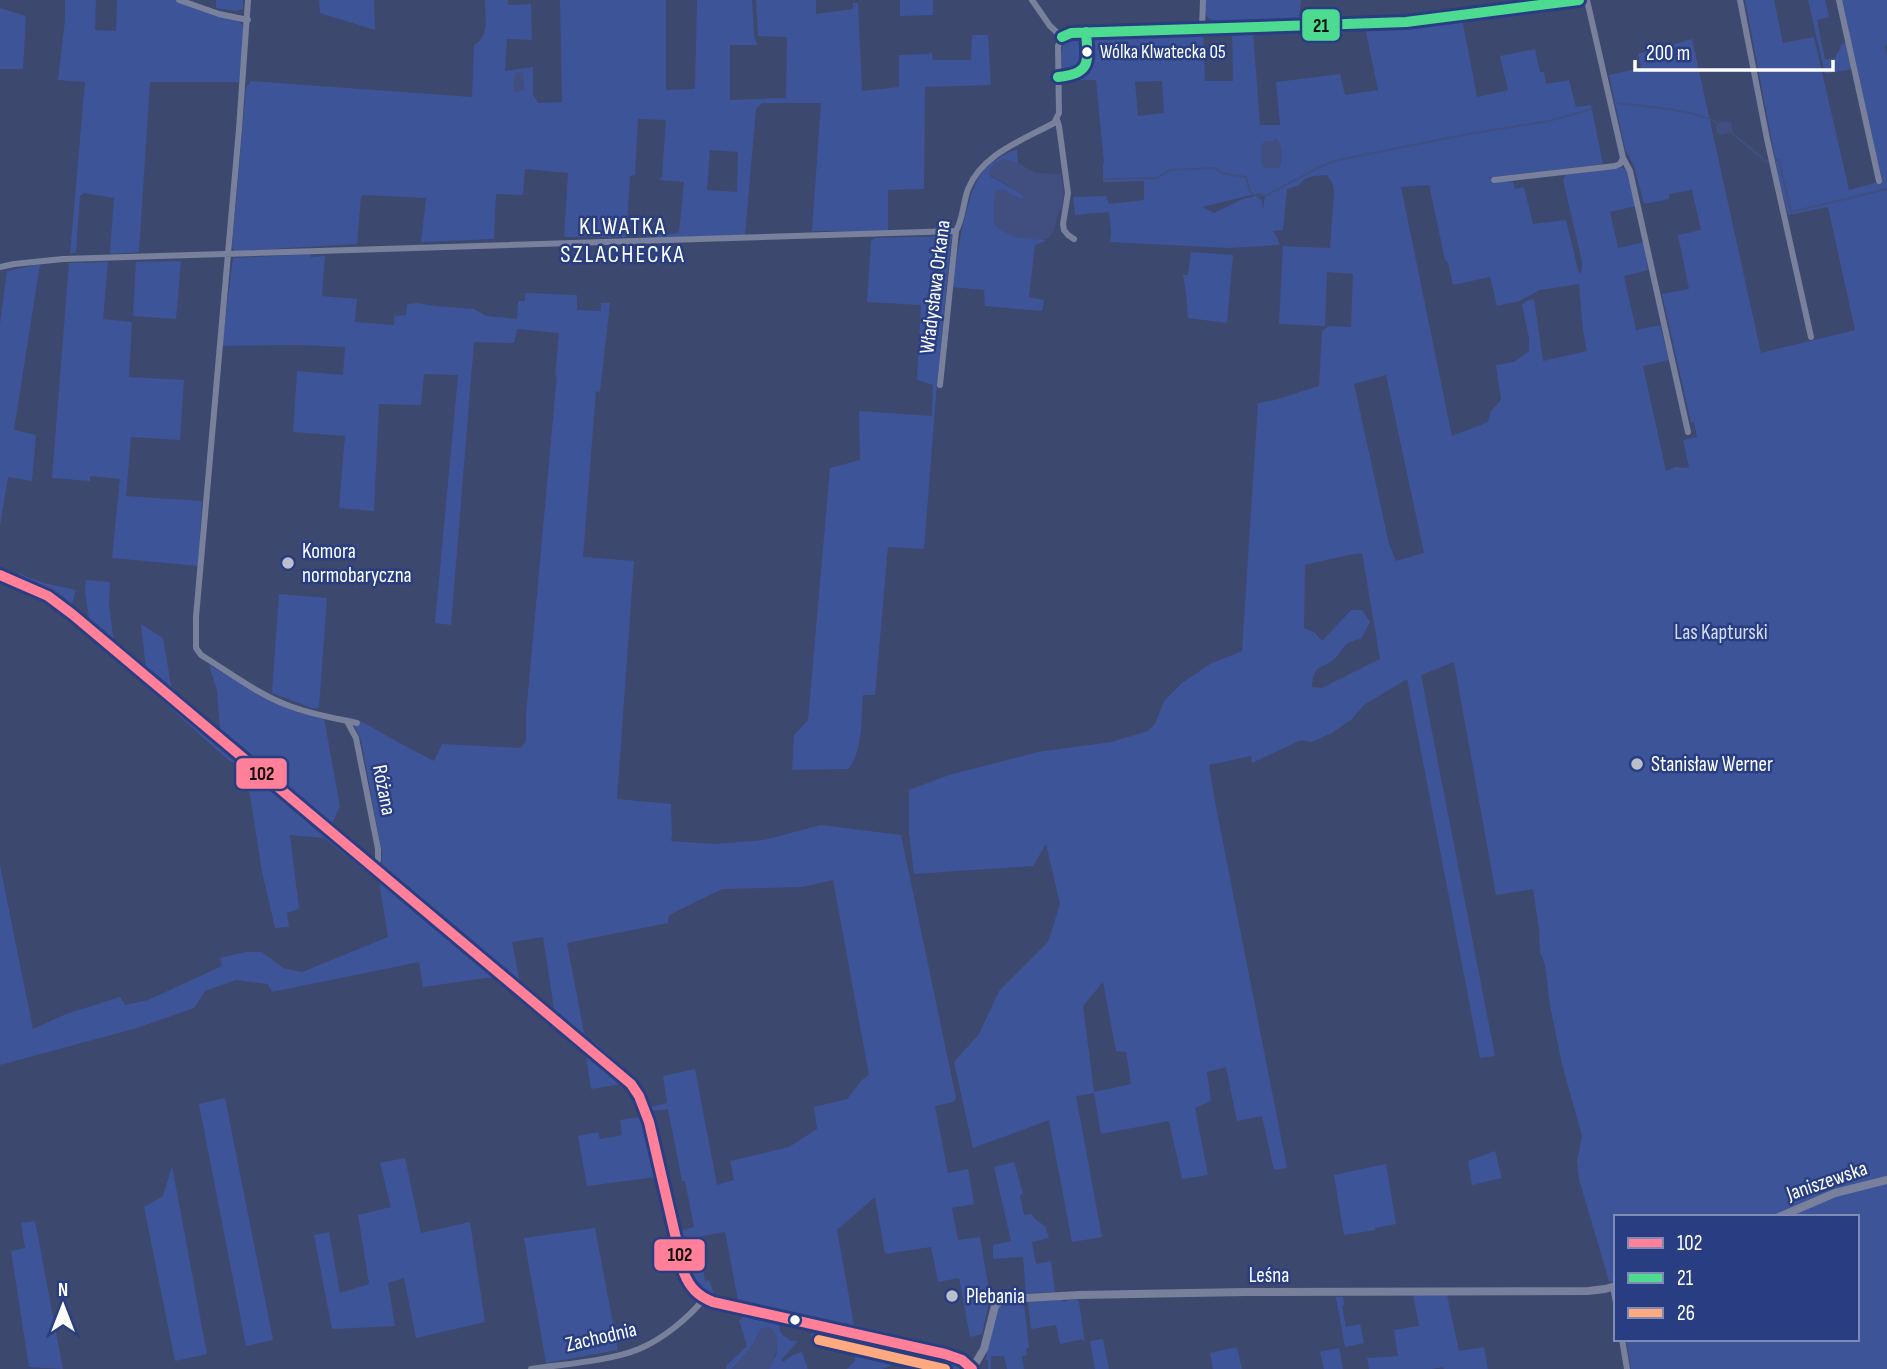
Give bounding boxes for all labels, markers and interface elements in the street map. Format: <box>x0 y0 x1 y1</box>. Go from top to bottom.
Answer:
line badge: 21 <box>1301 8 1341 42</box>
text: 21 <box>1313 15 1329 38</box>
scale bar <box>1635 28 1833 72</box>
place label: Wólka Klwatecka 05 <box>1100 41 1226 64</box>
text: 200 m <box>1646 41 1690 66</box>
marker: Wólka Klwatecka 05 <box>1080 45 1094 59</box>
district label: KLWATKA SZLACHECKA <box>560 212 686 269</box>
street label: Władysława Orkana <box>914 219 956 355</box>
place label: Komora normobaryczna <box>302 539 412 588</box>
marker: Komora normobaryczna <box>280 555 296 571</box>
park label: Las Kapturski <box>1674 620 1768 645</box>
place label: Stanisław Werner <box>1651 752 1773 777</box>
marker: Stanisław Werner <box>1629 756 1645 772</box>
line badge: 102 <box>235 757 288 790</box>
text: 102 <box>250 763 274 786</box>
street label: Różana <box>367 763 401 817</box>
street label: Janiszewska <box>1782 1156 1871 1207</box>
legend <box>1614 1215 1859 1341</box>
text: 102 <box>1677 1231 1702 1256</box>
line badge: 102 <box>653 1238 706 1272</box>
text: 102 <box>668 1244 692 1267</box>
street label: Leśna <box>1249 1263 1289 1288</box>
text: 21 <box>1677 1266 1694 1291</box>
north arrow <box>28 1271 98 1341</box>
text: N <box>58 1279 68 1302</box>
place label: Plebania <box>966 1284 1025 1309</box>
marker: Plebania <box>944 1288 960 1304</box>
text: 26 <box>1677 1301 1695 1326</box>
unlabelled marker <box>788 1313 802 1327</box>
street label: Zachodnia <box>563 1317 639 1357</box>

